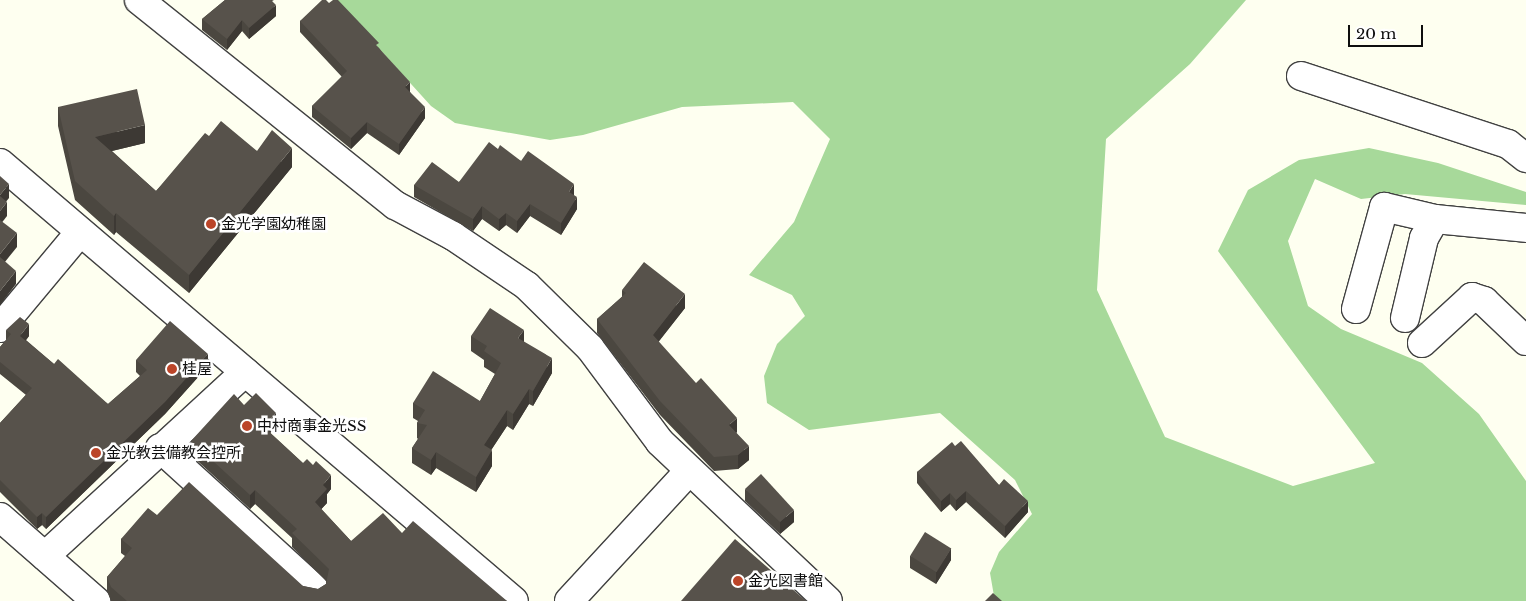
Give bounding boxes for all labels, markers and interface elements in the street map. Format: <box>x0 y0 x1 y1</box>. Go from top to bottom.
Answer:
scale bar <box>1351 15 1426 47</box>
text: 20 m <box>1356 24 1396 43</box>
place label: 金光学園幼稚園 <box>221 215 326 233</box>
marker: 金光学園幼稚園 <box>205 218 217 230</box>
place label: 桂屋 <box>182 360 212 378</box>
marker: 桂屋 <box>166 363 178 375</box>
place label: 中村商事金光SS <box>257 417 366 435</box>
marker: 中村商事金光SS <box>241 420 253 432</box>
place label: 金光教芸備教会控所 <box>106 444 241 462</box>
marker: 金光教芸備教会控所 <box>90 447 102 459</box>
place label: 金光図書館 <box>748 572 823 590</box>
marker: 金光図書館 <box>732 575 744 587</box>

